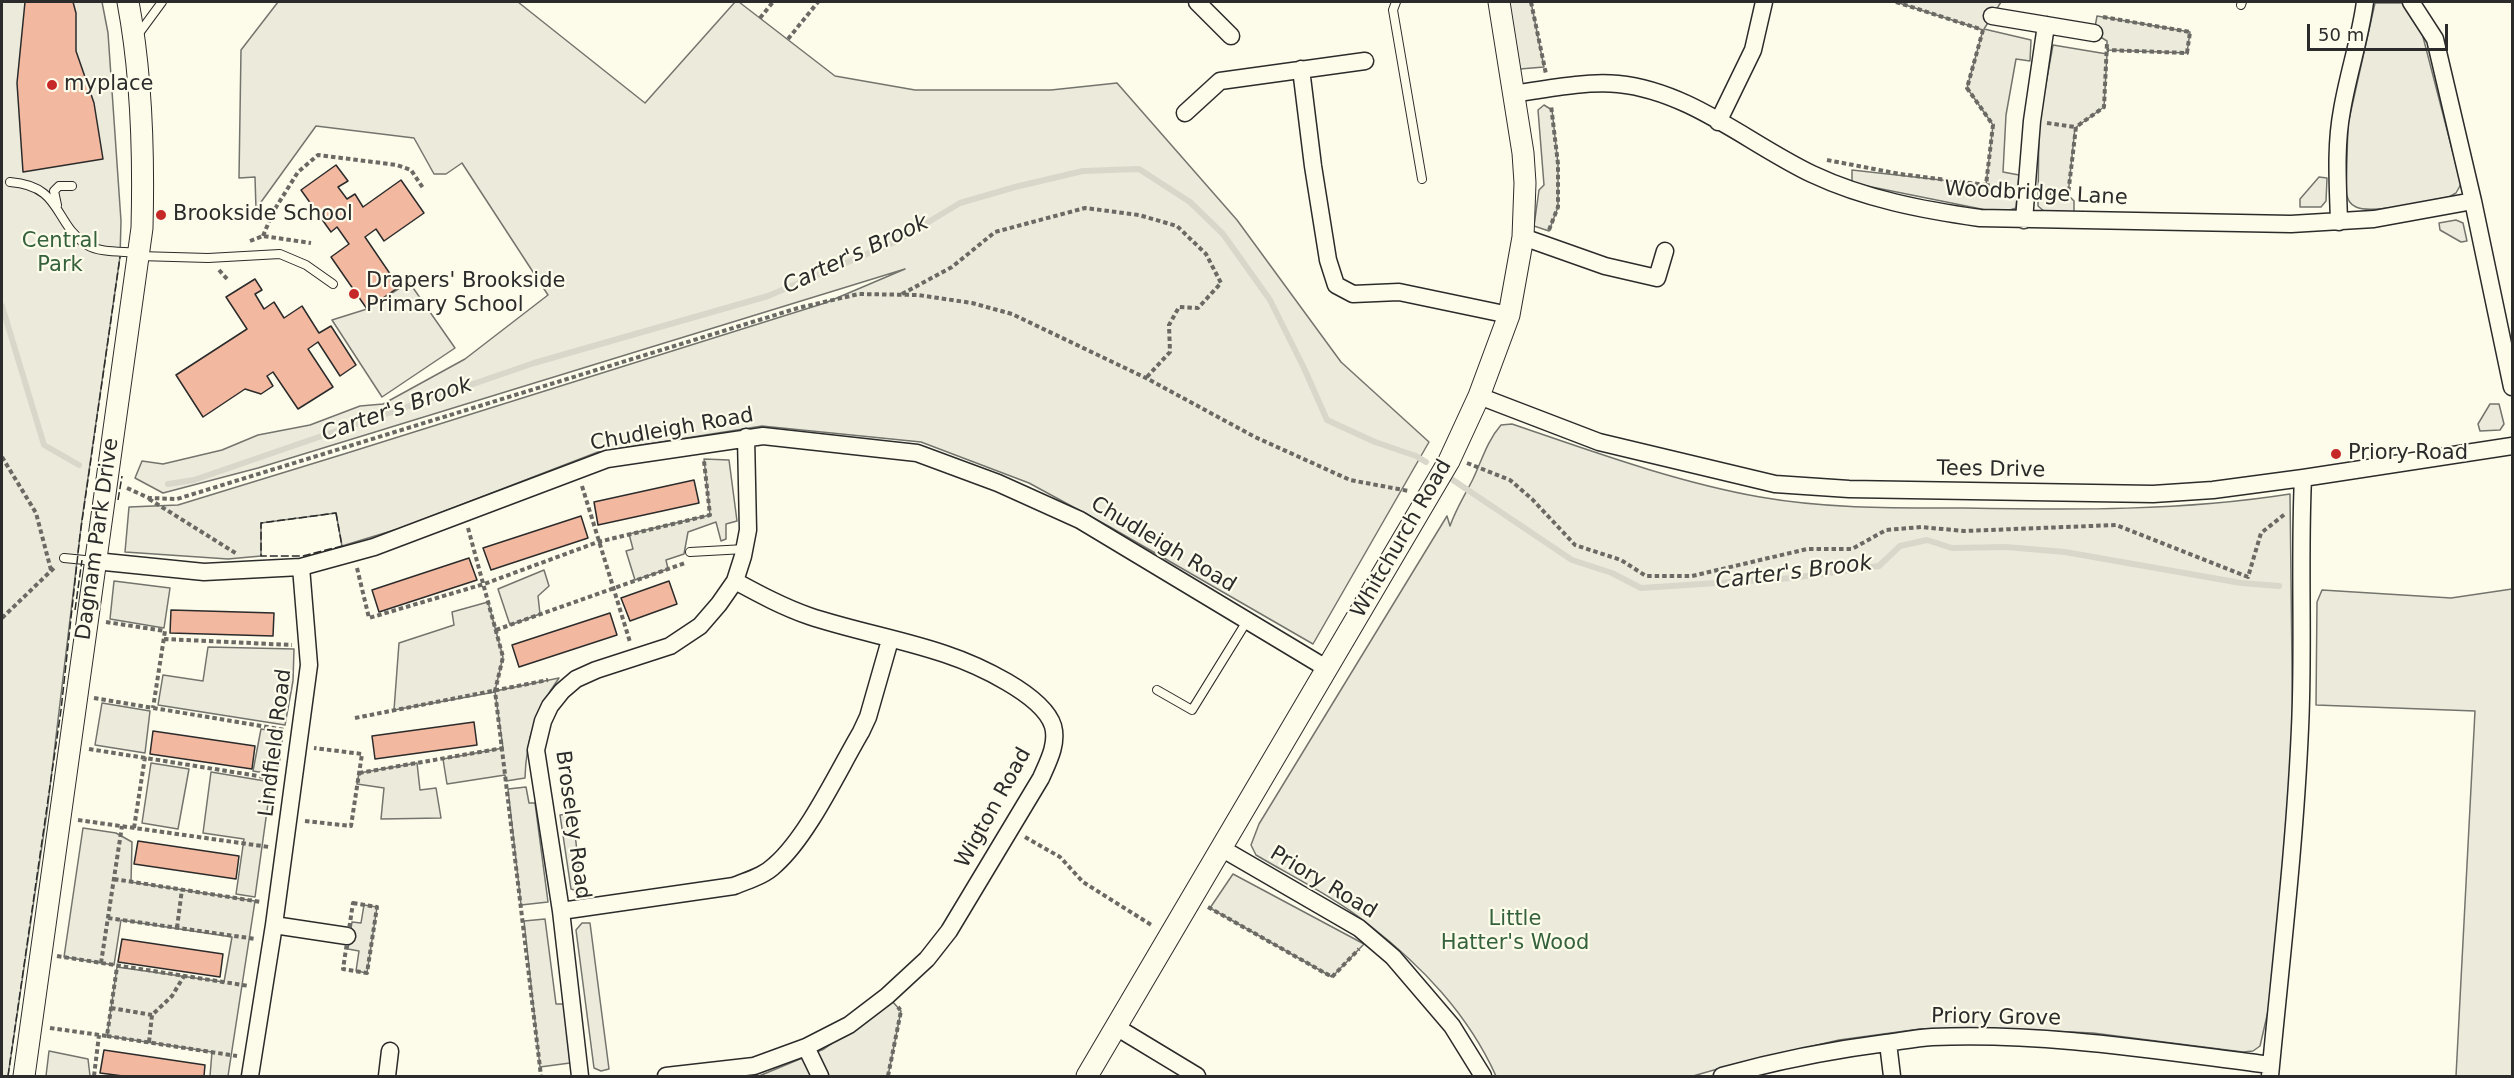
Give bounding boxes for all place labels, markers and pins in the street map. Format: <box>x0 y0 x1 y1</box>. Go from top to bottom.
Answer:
place label: myplace <box>64 72 153 98</box>
marker: myplace <box>45 78 59 92</box>
place label: Brookside School <box>173 202 353 228</box>
marker: Brookside School <box>154 208 168 222</box>
place label: Drapers' Brookside Primary School <box>366 269 565 319</box>
marker: Drapers' Brookside Primary School <box>347 287 361 301</box>
place label: Priory Road <box>2348 441 2468 467</box>
marker: Priory Road <box>2329 447 2343 461</box>

